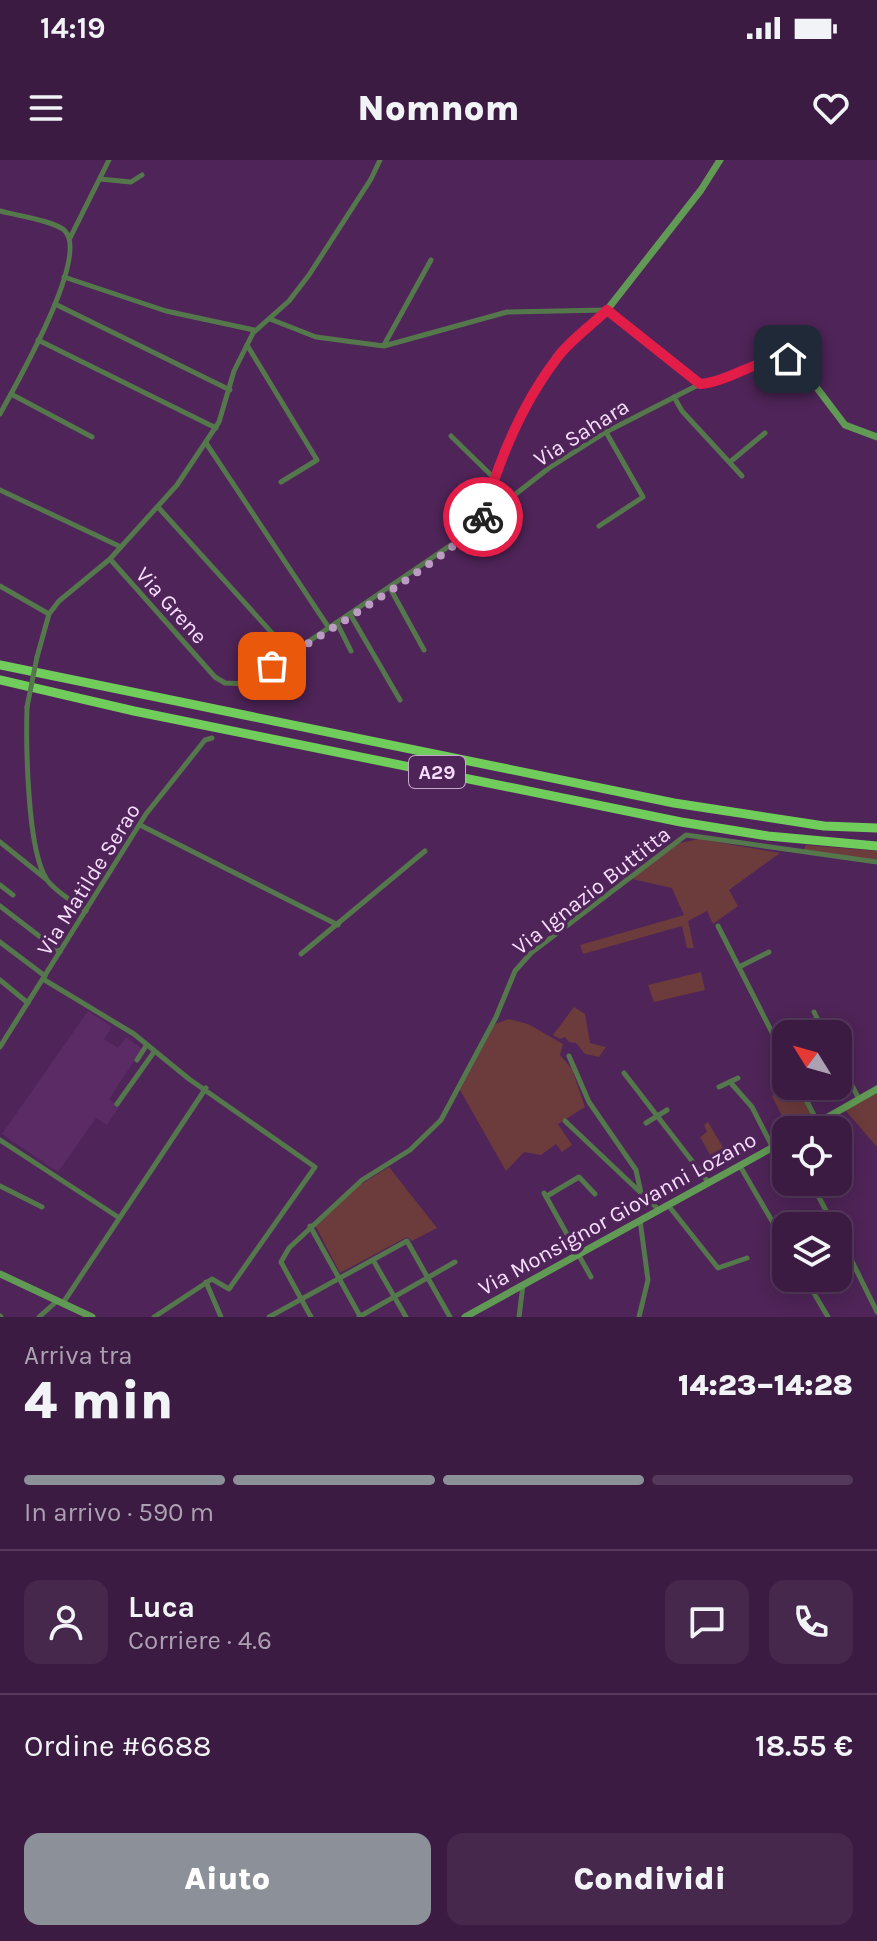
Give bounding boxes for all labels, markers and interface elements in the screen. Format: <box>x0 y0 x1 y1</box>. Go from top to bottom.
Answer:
text: 14:19 <box>40 10 106 46</box>
icon: menu <box>24 86 68 130</box>
icon: heart <box>809 86 853 130</box>
text: Nomnom <box>358 87 519 129</box>
pin <box>754 325 822 393</box>
icon: home <box>766 337 810 381</box>
street label: Via Sahara <box>529 393 634 472</box>
courier <box>443 477 523 557</box>
icon: bike <box>461 495 505 539</box>
street label: Via Grene <box>130 562 212 649</box>
pin <box>238 632 306 700</box>
icon: bag <box>250 644 294 688</box>
road number: A29 <box>409 756 465 788</box>
street label: Via Matilde Serao <box>32 799 146 960</box>
street label: Via Ignazio Buttitta <box>507 821 676 961</box>
north arrow <box>772 1020 852 1100</box>
map controls <box>772 1020 852 1292</box>
button: locate <box>772 1116 852 1196</box>
street label: Via Monsignor Giovanni Lozano <box>474 1126 761 1301</box>
button: layers <box>772 1212 852 1292</box>
text: Arriva tra <box>24 1340 133 1371</box>
text: 14:23–14:28 <box>678 1367 853 1403</box>
text: 4 min <box>24 1370 173 1431</box>
text: In arrivo · 590 m <box>24 1497 214 1528</box>
button: person <box>24 1580 108 1664</box>
button: chat <box>665 1580 749 1664</box>
button: phone <box>769 1580 853 1664</box>
text: Luca <box>128 1589 195 1625</box>
text: Corriere · 4.6 <box>128 1625 272 1656</box>
text: Ordine #6688 <box>24 1728 212 1764</box>
text: 18.55 € <box>755 1728 853 1764</box>
button: Aiuto <box>24 1833 431 1925</box>
button: Condividi <box>447 1833 853 1925</box>

